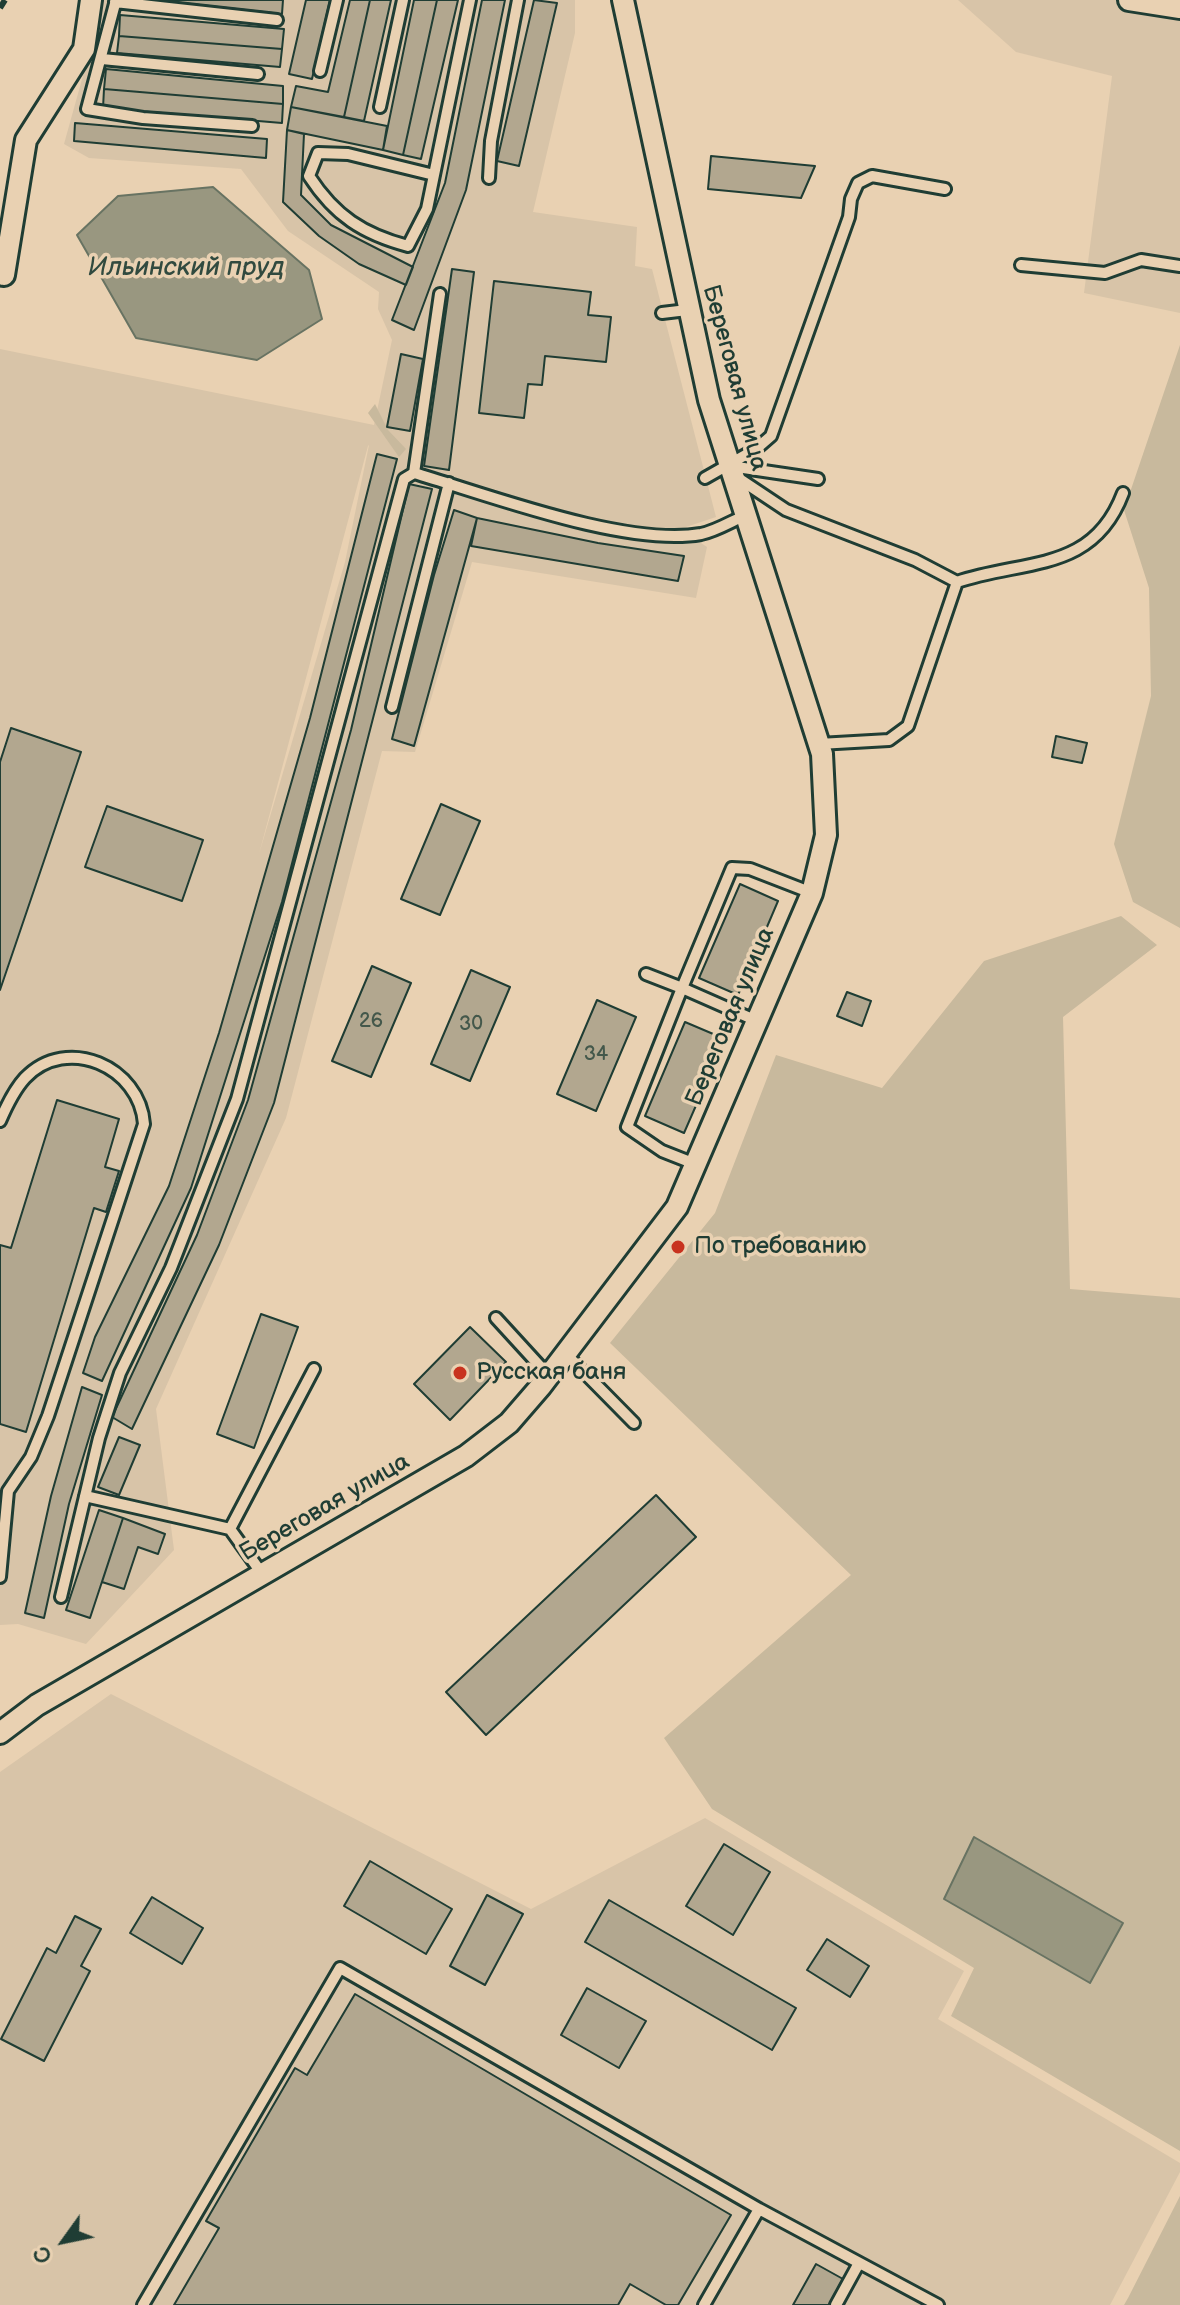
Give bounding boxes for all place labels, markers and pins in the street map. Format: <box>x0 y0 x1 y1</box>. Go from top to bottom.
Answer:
place label: По требованию <box>694 1233 866 1261</box>
marker: По требованию <box>669 1238 687 1256</box>
place label: Русская баня <box>476 1359 626 1387</box>
marker: Русская баня <box>451 1364 469 1382</box>

